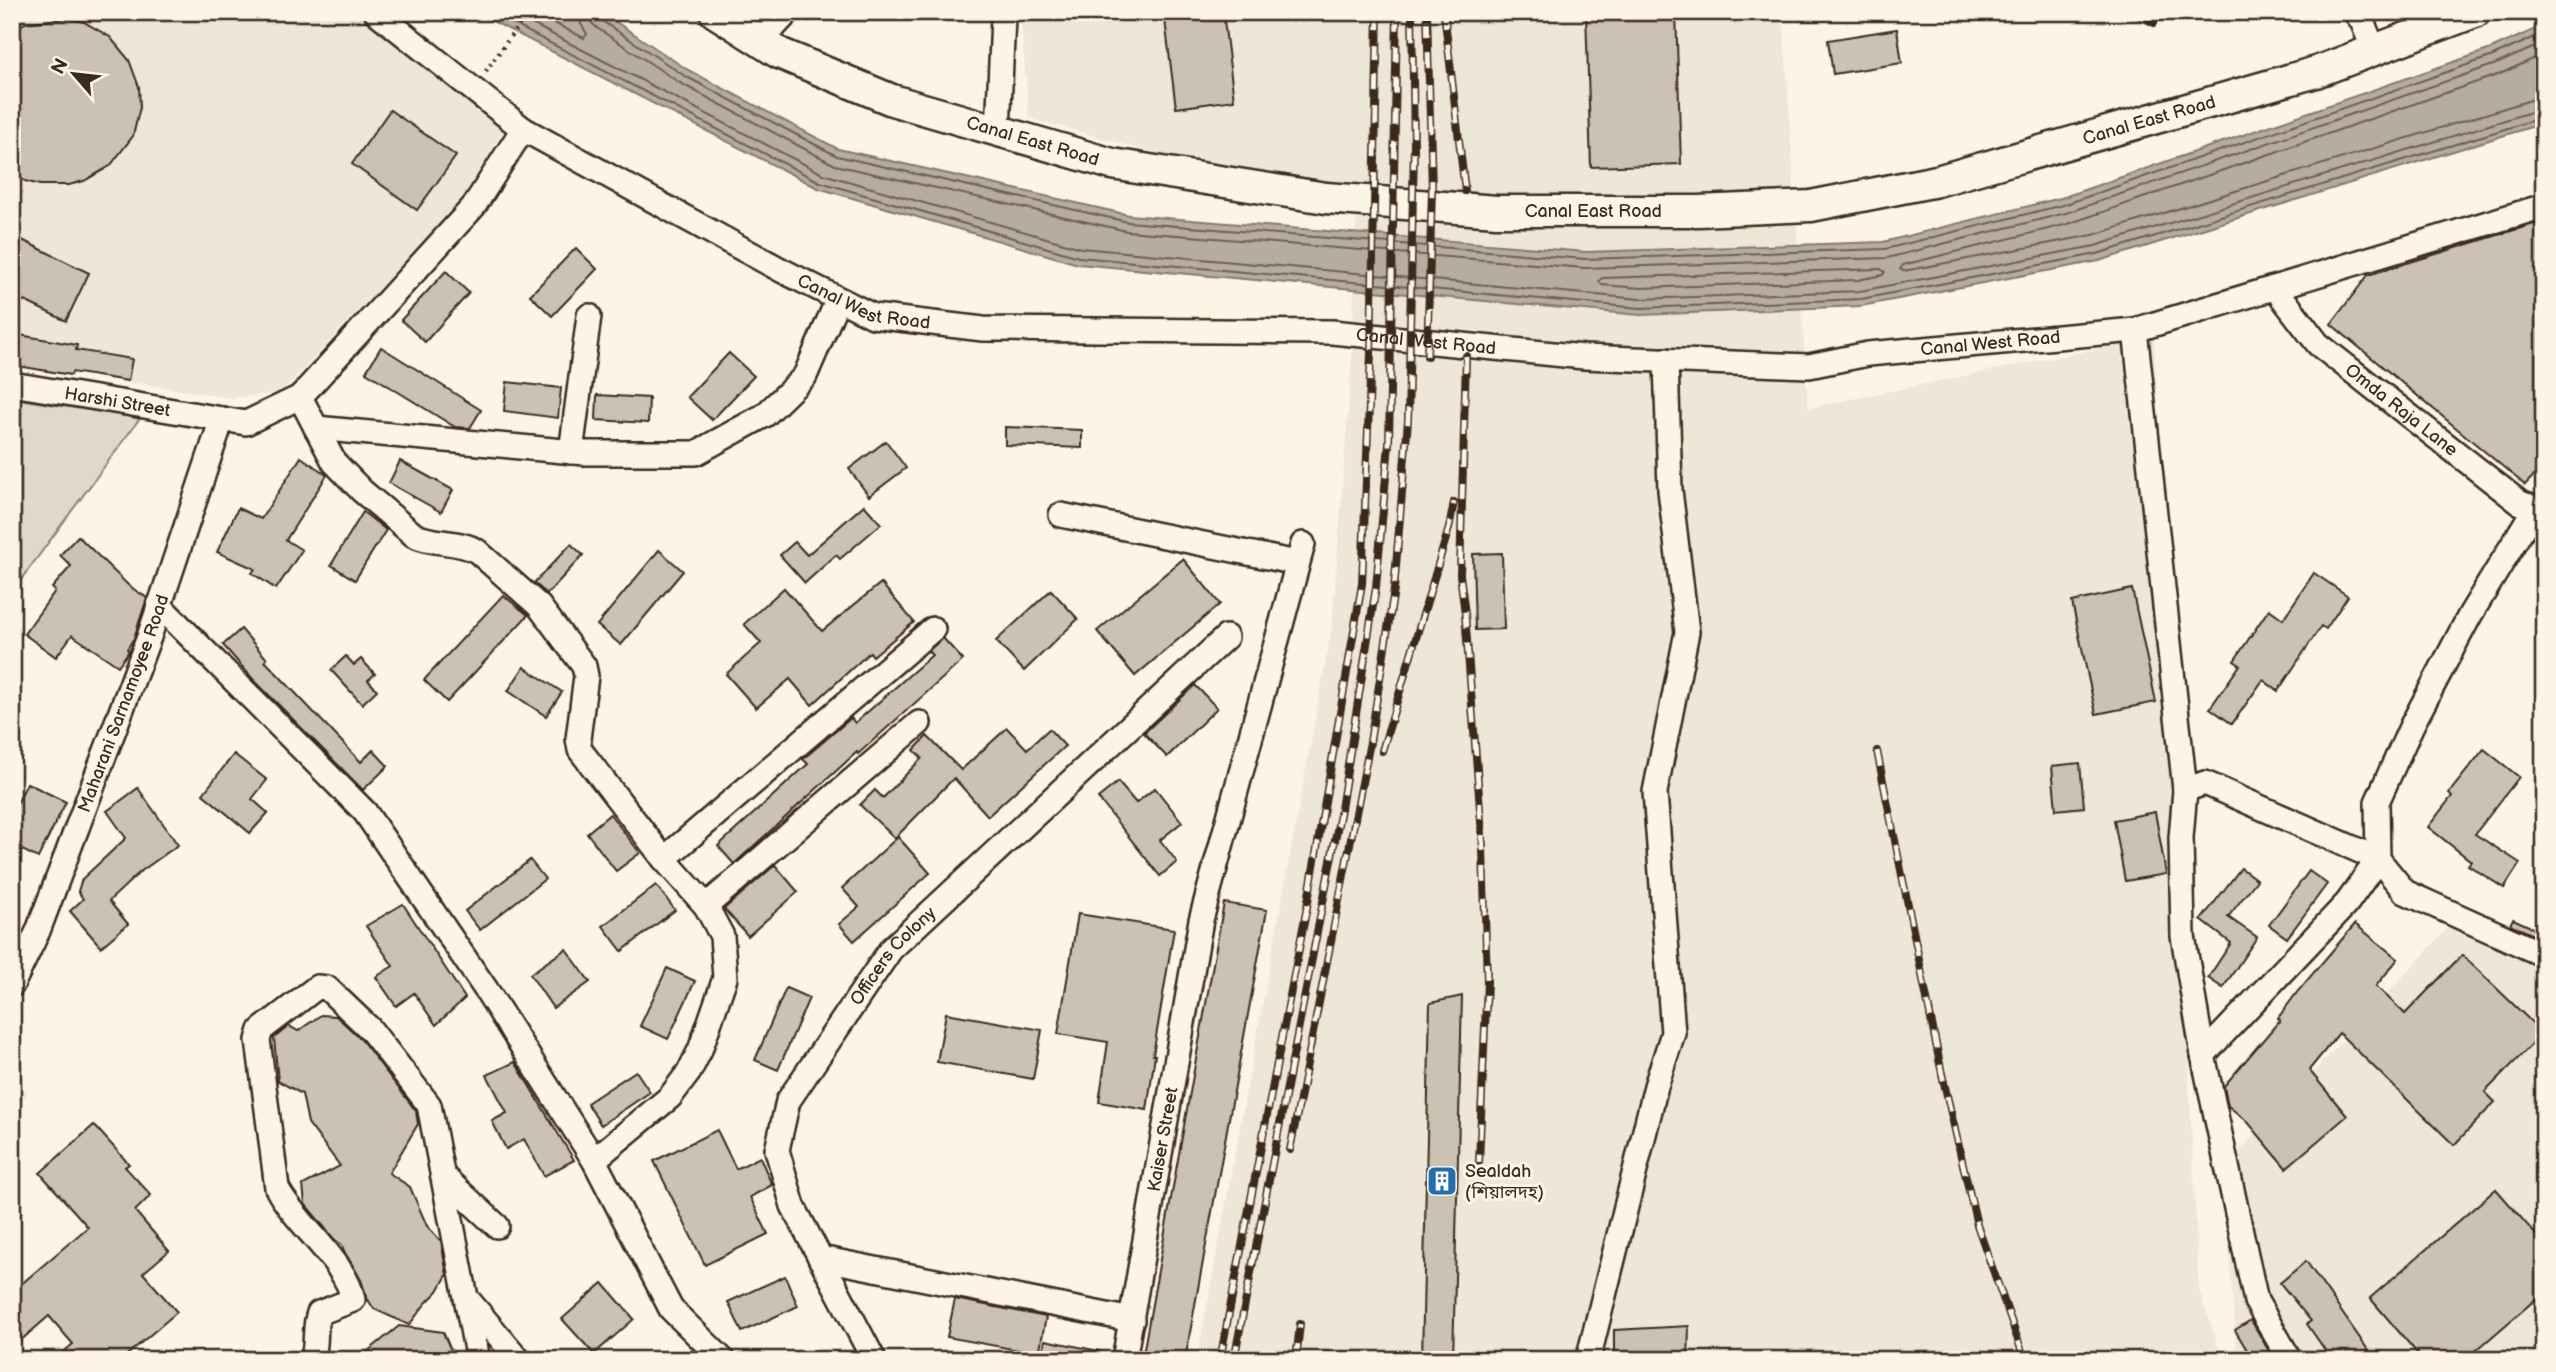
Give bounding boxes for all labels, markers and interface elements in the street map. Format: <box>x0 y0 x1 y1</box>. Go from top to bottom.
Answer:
north arrow <box>38 38 108 108</box>
text: N <box>47 55 74 78</box>
street label: Canal East Road <box>2080 91 2218 149</box>
street label: Canal East Road <box>964 112 1102 170</box>
street label: Canal East Road <box>1525 201 1662 222</box>
street label: Canal West Road <box>794 269 931 333</box>
street label: Canal West Road <box>1355 324 1497 359</box>
street label: Canal West Road <box>1919 326 2061 360</box>
street label: Omda Raja Lane <box>2341 359 2462 461</box>
street label: Harshi Street <box>63 382 172 421</box>
street label: Maharani Sarnamoyee Road <box>73 592 173 815</box>
street label: Officers Colony <box>846 902 941 1009</box>
street label: Kaiser Street <box>1143 1085 1182 1193</box>
place label: Sealdah (শিয়ালদহ) <box>1465 1161 1544 1203</box>
building icon: Sealdah (শিয়ালদহ) <box>1425 1164 1459 1198</box>

